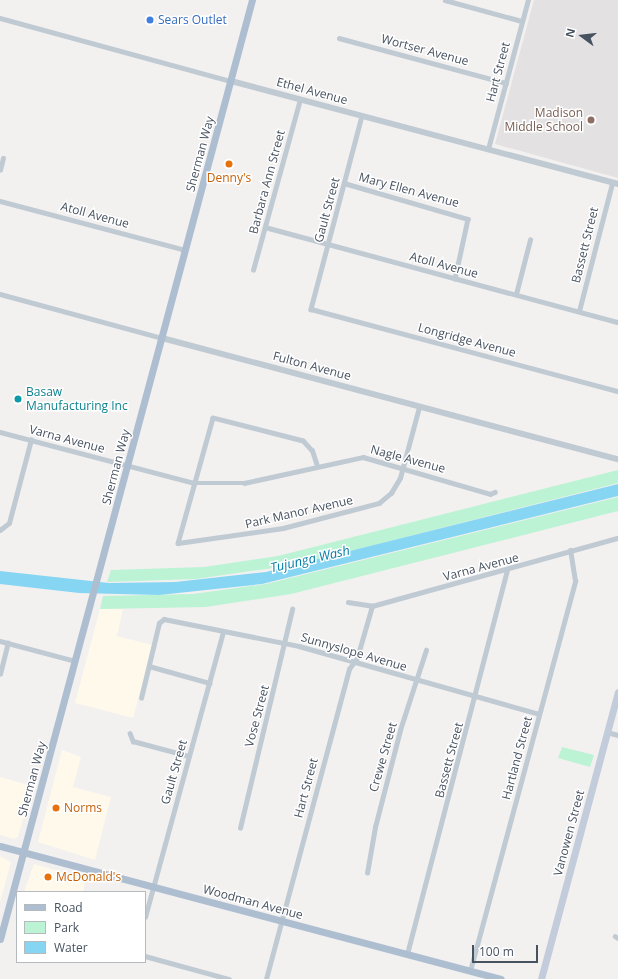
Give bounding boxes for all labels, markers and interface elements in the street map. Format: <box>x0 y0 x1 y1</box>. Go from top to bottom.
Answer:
place label: Sears Outlet <box>158 13 227 27</box>
marker: Sears Outlet <box>145 15 155 25</box>
north arrow <box>562 16 602 56</box>
text: N <box>562 27 578 39</box>
street label: Wortser Avenue <box>380 31 470 69</box>
street label: Hart Street <box>483 41 513 103</box>
street label: Ethel Avenue <box>275 75 349 107</box>
place label: Madison Middle School <box>504 106 583 134</box>
street label: Sherman Way <box>183 115 217 193</box>
marker: Madison Middle School <box>586 115 596 125</box>
street label: Barbara Ann Street <box>246 128 288 236</box>
marker: Denny's <box>224 159 234 169</box>
street label: Mary Ellen Avenue <box>357 170 461 210</box>
place label: Denny's <box>207 171 251 185</box>
street label: Gault Street <box>311 176 343 244</box>
street label: Atoll Avenue <box>59 199 131 231</box>
street label: Bassett Street <box>569 206 601 284</box>
street label: Atoll Avenue <box>408 249 480 281</box>
street label: Longridge Avenue <box>416 320 518 360</box>
street label: Fulton Avenue <box>271 349 353 383</box>
place label: Basaw Manufacturing Inc <box>26 385 128 413</box>
marker: Basaw Manufacturing Inc <box>13 394 23 404</box>
street label: Varna Avenue <box>28 422 106 456</box>
street label: Sherman Way <box>99 428 133 506</box>
street label: Nagle Avenue <box>369 442 447 476</box>
street label: Park Manor Avenue <box>244 493 354 531</box>
water label: Tujunga Wash <box>269 542 351 576</box>
street label: Varna Avenue <box>442 550 520 584</box>
street label: Sunnyslope Avenue <box>299 630 409 674</box>
street label: Vose Street <box>242 683 272 749</box>
street label: Hartland Street <box>499 715 535 801</box>
street label: Crewe Street <box>366 720 400 794</box>
street label: Bassett Street <box>432 721 466 799</box>
street label: Gault Street <box>158 738 190 806</box>
street label: Sherman Way <box>15 740 49 818</box>
street label: Hart Street <box>291 757 321 819</box>
street label: Vanowen Street <box>551 788 587 878</box>
place label: Norms <box>64 801 102 815</box>
marker: Norms <box>51 803 61 813</box>
place label: McDonald's <box>56 870 121 884</box>
marker: McDonald's <box>43 872 53 882</box>
street label: Woodman Avenue <box>201 882 305 922</box>
legend <box>16 891 146 963</box>
text: Road <box>54 899 83 916</box>
text: Park <box>54 919 79 936</box>
scale bar <box>474 937 540 963</box>
text: Water <box>54 939 88 956</box>
text: 100 m <box>479 943 514 960</box>

